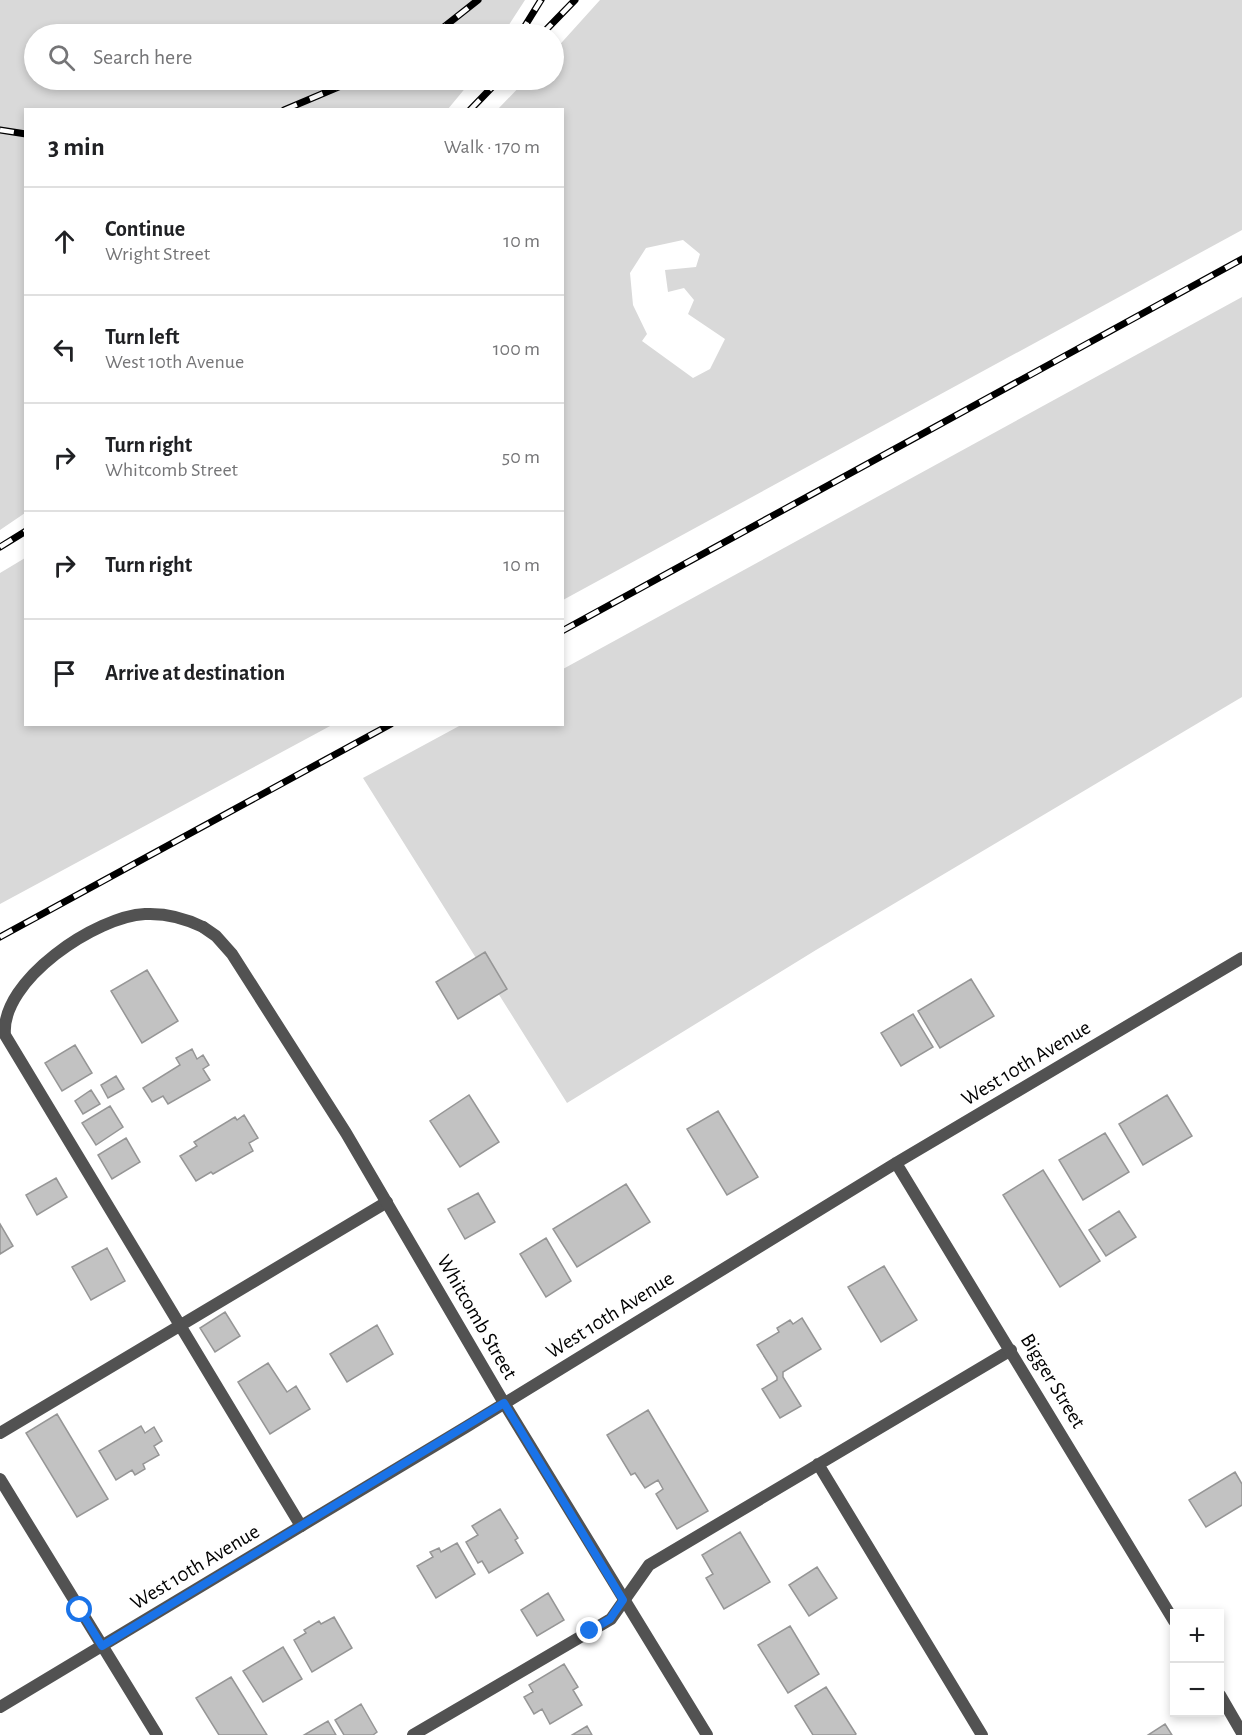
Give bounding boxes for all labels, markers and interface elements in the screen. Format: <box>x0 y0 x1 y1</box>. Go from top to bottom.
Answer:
search box <box>24 24 564 90</box>
icon: search <box>45 41 78 74</box>
text: Search here <box>93 46 192 68</box>
text: 3 min <box>48 134 105 160</box>
text: Walk · 170 m <box>444 137 540 157</box>
text: Continue <box>105 218 185 240</box>
icon: ahead <box>48 225 81 258</box>
text: 10 m <box>503 231 540 251</box>
text: Wright Street <box>105 244 210 264</box>
text: Turn left <box>105 326 179 348</box>
icon: left <box>48 333 81 366</box>
text: 100 m <box>493 339 540 359</box>
text: West 10th Avenue <box>105 352 244 372</box>
text: Turn right <box>105 434 192 456</box>
icon: right <box>48 441 81 474</box>
text: 50 m <box>502 447 540 467</box>
text: Whitcomb Street <box>105 460 238 480</box>
icon: right <box>48 549 81 582</box>
text: Turn right <box>105 554 192 576</box>
text: 10 m <box>503 555 540 575</box>
icon: arrive <box>48 657 81 690</box>
text: Arrive at destination <box>105 662 285 684</box>
street label: West 10th Avenue <box>958 1016 1094 1110</box>
street label: Whitcomb Street <box>433 1251 521 1383</box>
street label: West 10th Avenue <box>543 1267 677 1363</box>
street label: Bigger Street <box>1017 1330 1089 1432</box>
street label: West 10th Avenue <box>127 1520 263 1614</box>
route start <box>66 1596 92 1622</box>
map controls <box>1170 1609 1224 1717</box>
button: + <box>1170 1609 1224 1663</box>
route end <box>576 1617 602 1643</box>
button: − <box>1170 1663 1224 1717</box>

